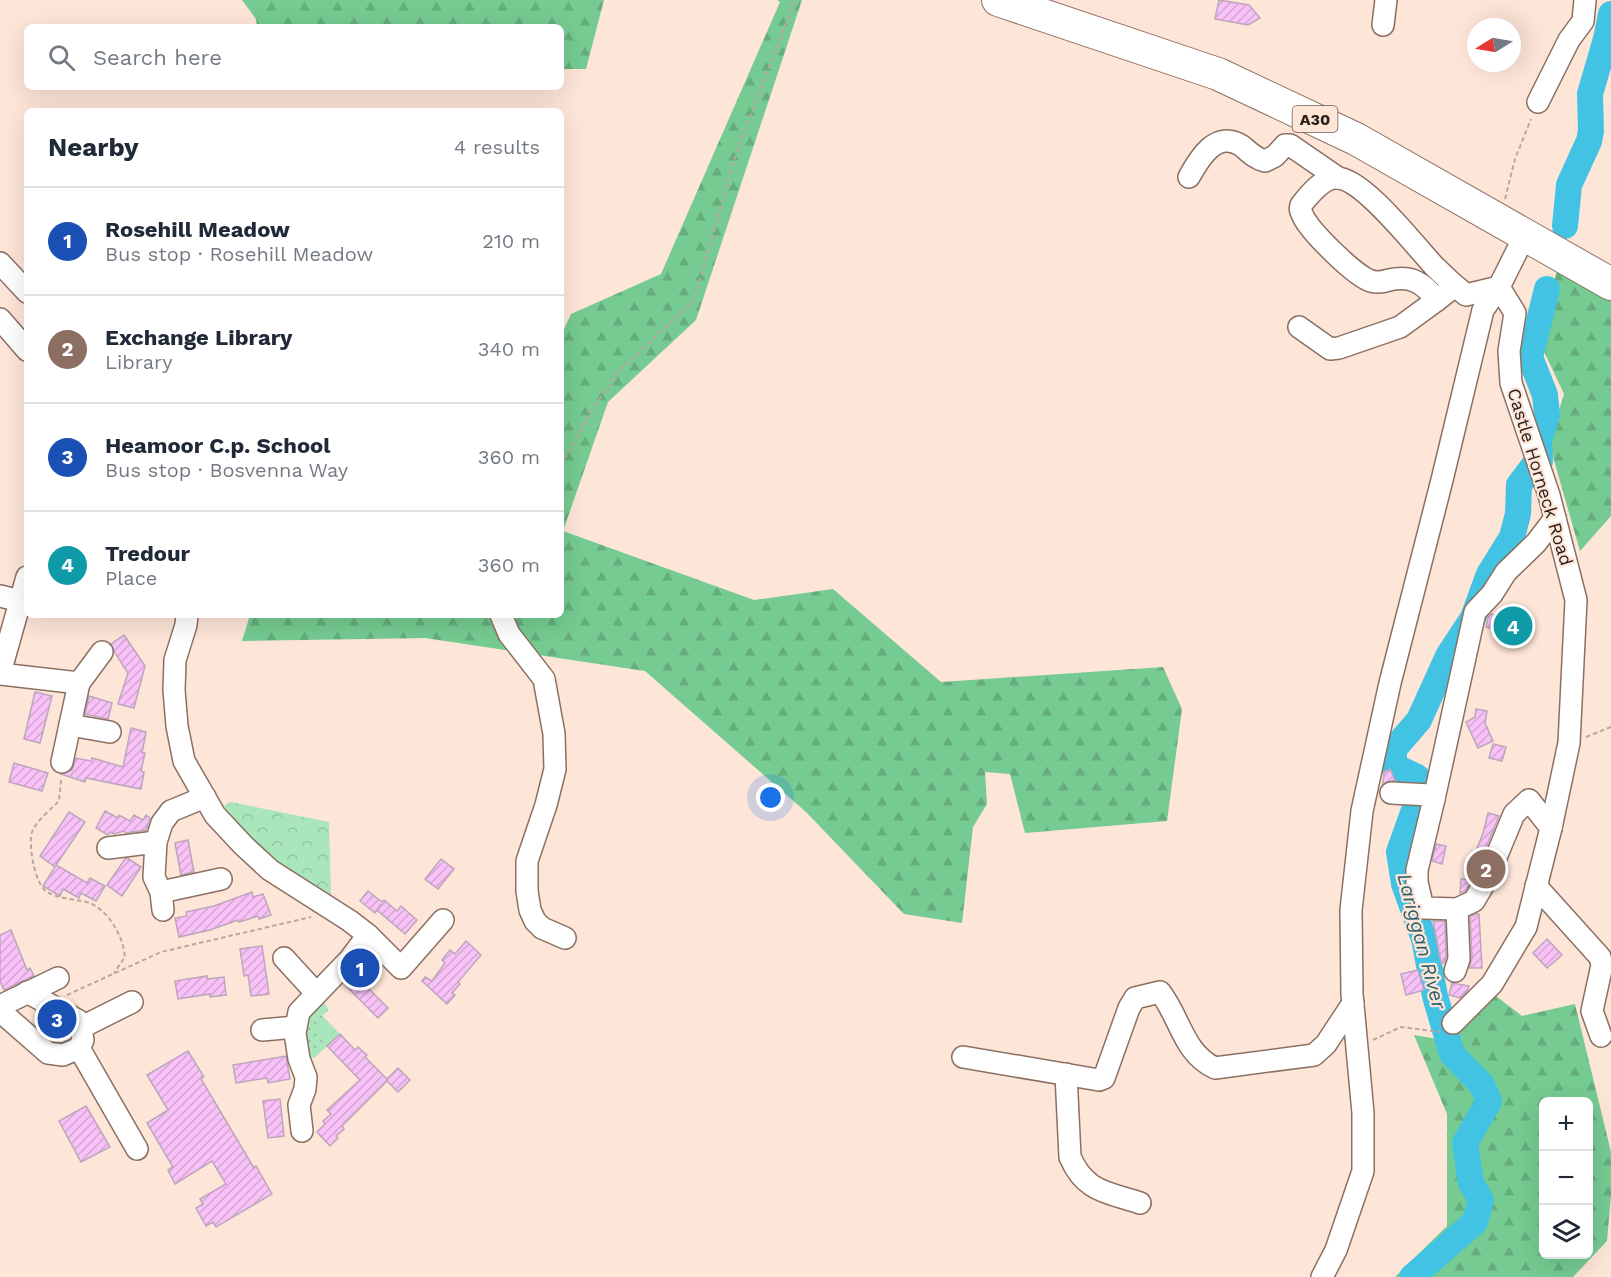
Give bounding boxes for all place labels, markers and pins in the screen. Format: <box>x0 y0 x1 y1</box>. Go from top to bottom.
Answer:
pin: 4 <box>1494 604 1532 648</box>
pin: 2 <box>1466 846 1506 892</box>
pin: 1 <box>340 946 380 990</box>
pin: 3 <box>38 996 76 1042</box>

